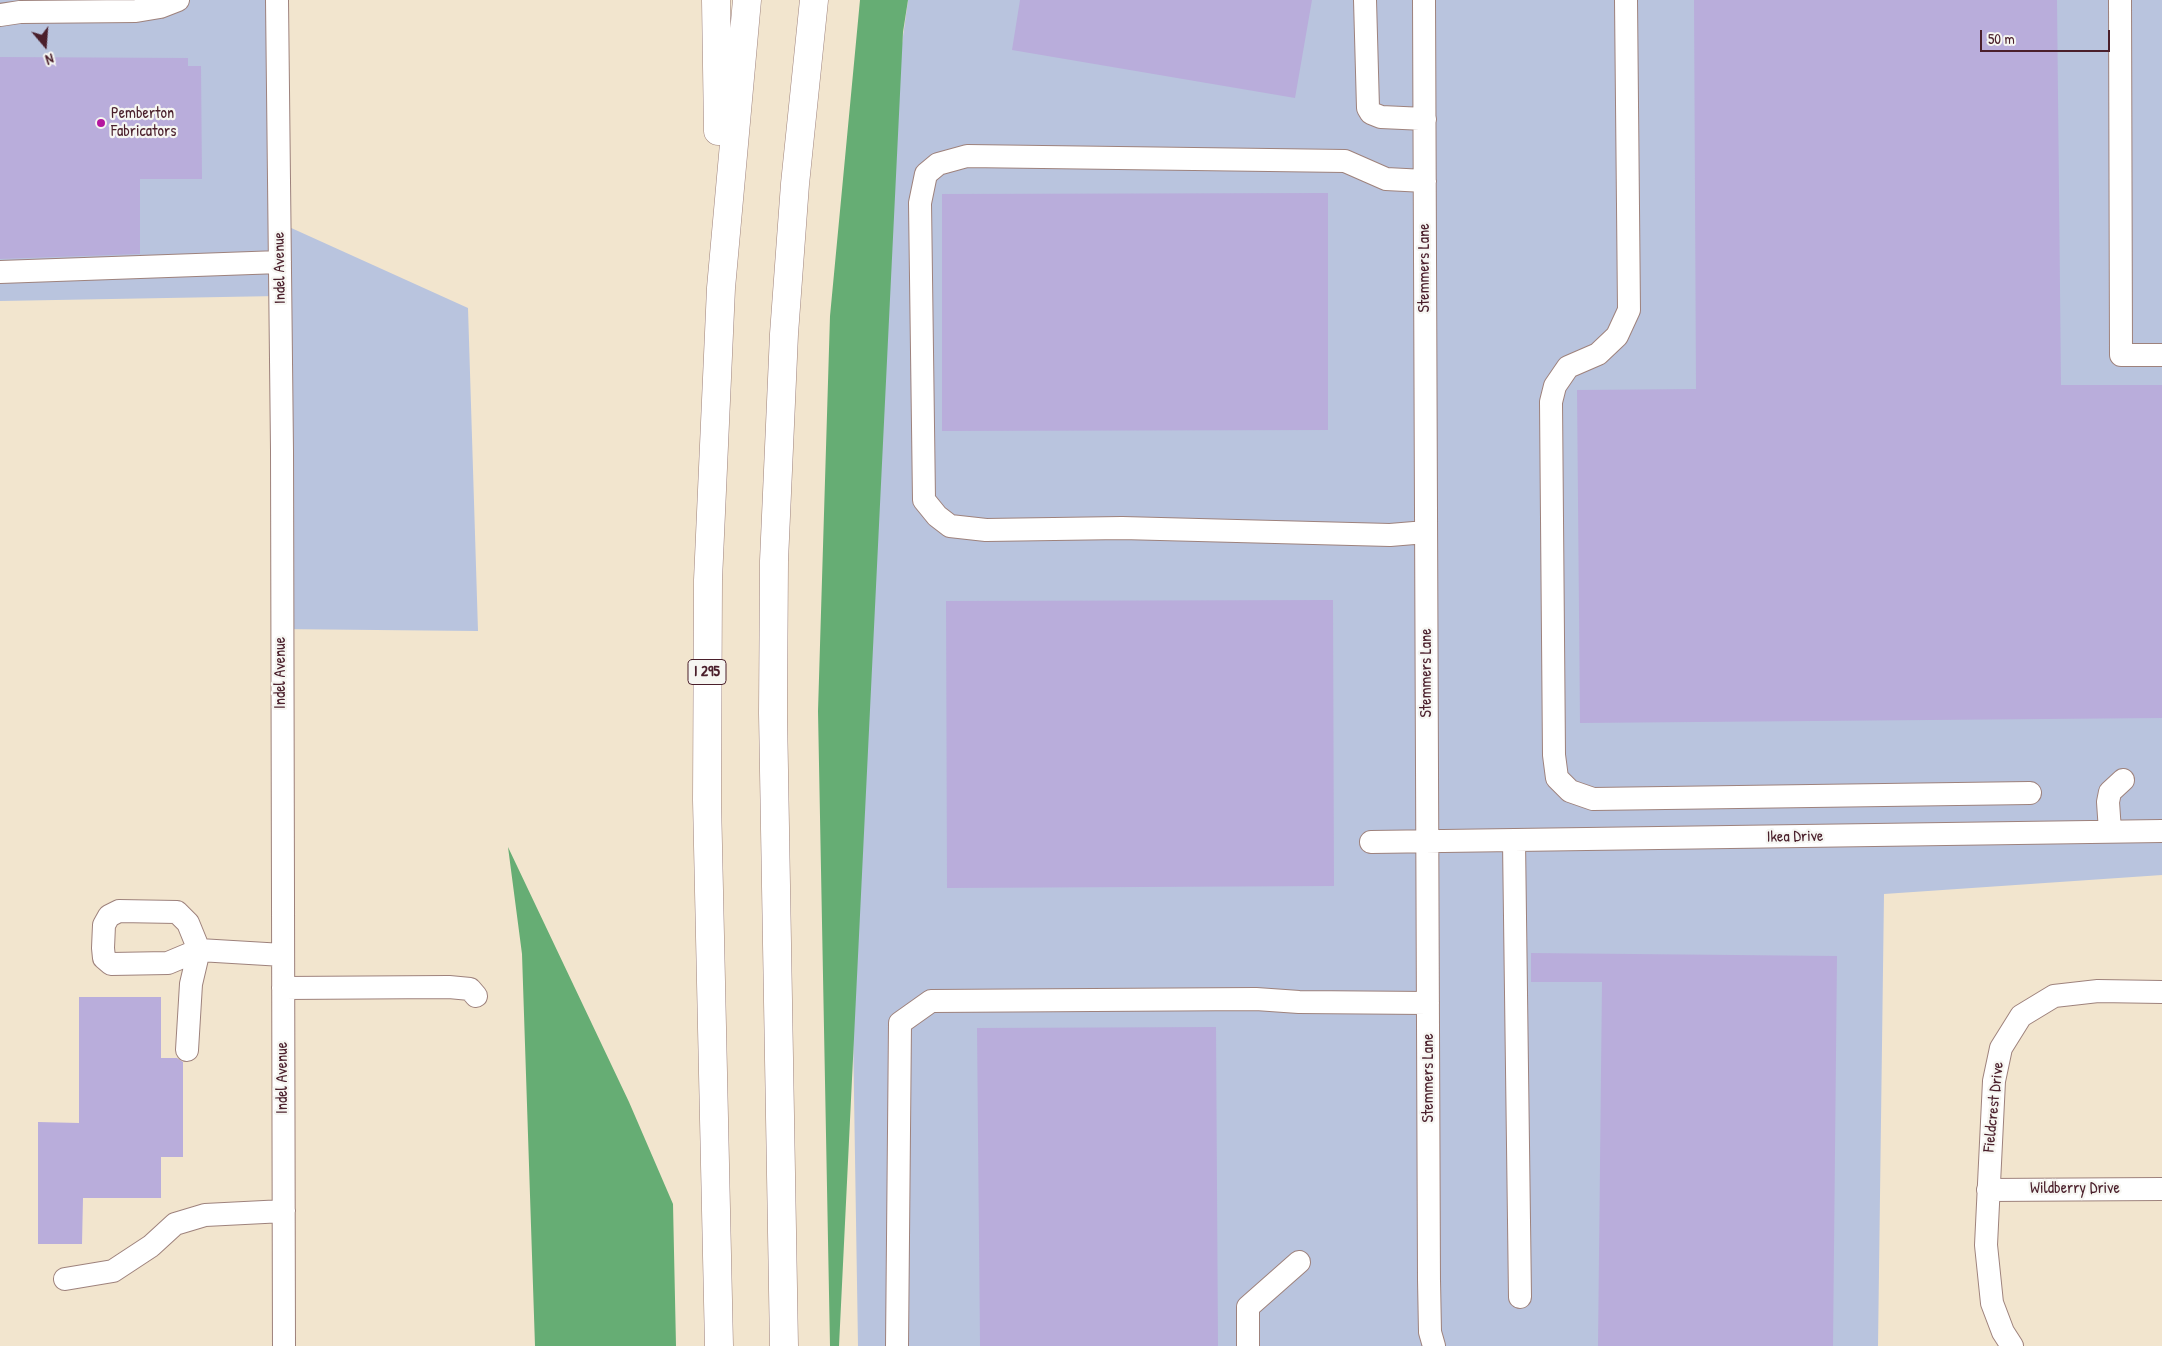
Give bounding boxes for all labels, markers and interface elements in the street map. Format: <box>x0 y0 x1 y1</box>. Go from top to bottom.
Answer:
north arrow <box>20 20 70 70</box>
scale bar <box>1982 20 2112 52</box>
text: 50 m <box>1988 28 2015 49</box>
text: N <box>43 50 56 70</box>
place label: Pemberton Fabricators <box>111 104 176 142</box>
marker: Pemberton Fabricators <box>95 117 107 129</box>
street label: Stemmers Lane <box>1415 223 1435 313</box>
street label: Indel Avenue <box>270 232 290 304</box>
street label: Stemmers Lane <box>1417 628 1437 718</box>
street label: Indel Avenue <box>271 637 291 709</box>
road number: I 295 <box>688 660 726 684</box>
street label: Ikea Drive <box>1766 827 1824 847</box>
street label: Stemmers Lane <box>1419 1033 1439 1123</box>
street label: Indel Avenue <box>273 1042 293 1114</box>
street label: Fieldcrest Drive <box>1980 1061 2008 1153</box>
street label: Wildberry Drive <box>2030 1179 2120 1199</box>

